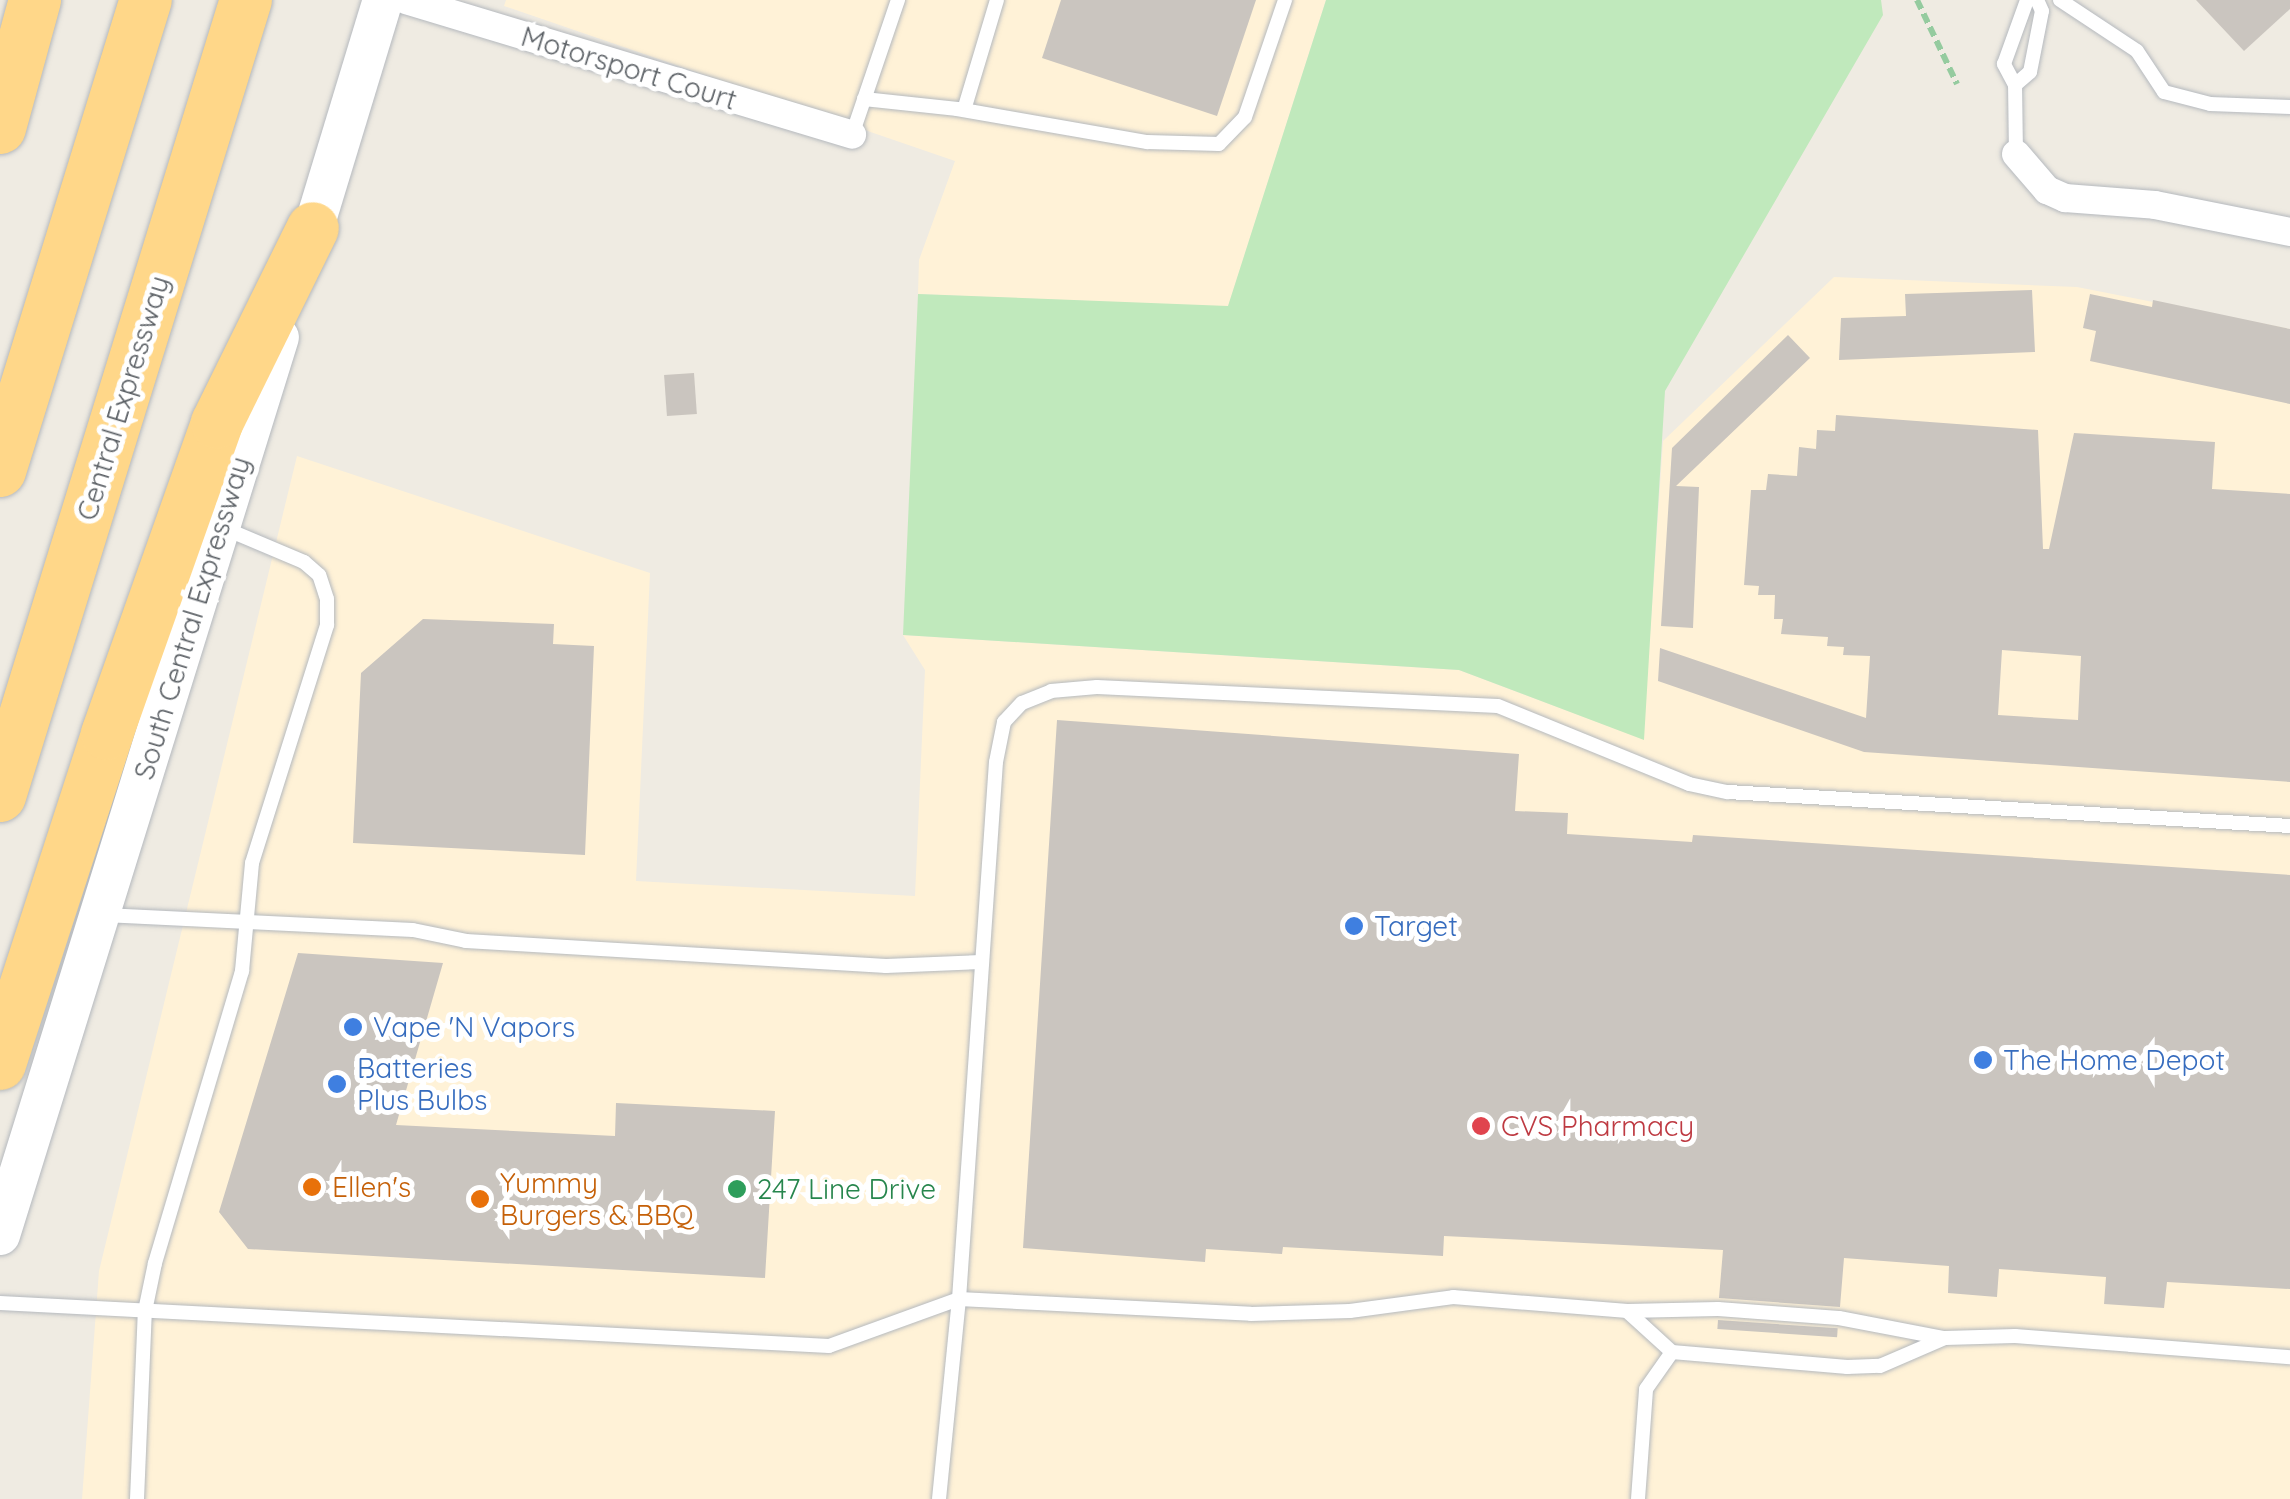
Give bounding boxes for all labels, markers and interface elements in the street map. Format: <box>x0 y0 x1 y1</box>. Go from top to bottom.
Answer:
street label: Motorsport Court <box>517 19 741 117</box>
street label: Central Expressway <box>70 272 176 524</box>
street label: South Central Expressway <box>127 453 257 783</box>
place label: Target <box>1374 909 1458 943</box>
marker: Target <box>1343 915 1365 937</box>
place label: Vape 'N Vapors <box>373 1010 575 1044</box>
marker: Vape 'N Vapors <box>342 1016 364 1038</box>
place label: The Home Depot <box>2003 1043 2225 1077</box>
marker: The Home Depot <box>1972 1049 1994 1071</box>
place label: Batteries Plus Bulbs <box>357 1051 487 1117</box>
marker: Batteries Plus Bulbs <box>326 1073 348 1095</box>
place label: CVS Pharmacy <box>1501 1109 1694 1143</box>
marker: CVS Pharmacy <box>1470 1115 1492 1137</box>
place label: Yummy Burgers & BBQ <box>500 1166 694 1232</box>
place label: Ellen's <box>332 1170 411 1204</box>
place label: 247 Line Drive <box>757 1172 936 1206</box>
marker: Ellen's <box>301 1176 323 1198</box>
marker: 247 Line Drive <box>726 1178 748 1200</box>
marker: Yummy Burgers & BBQ <box>469 1188 491 1210</box>

